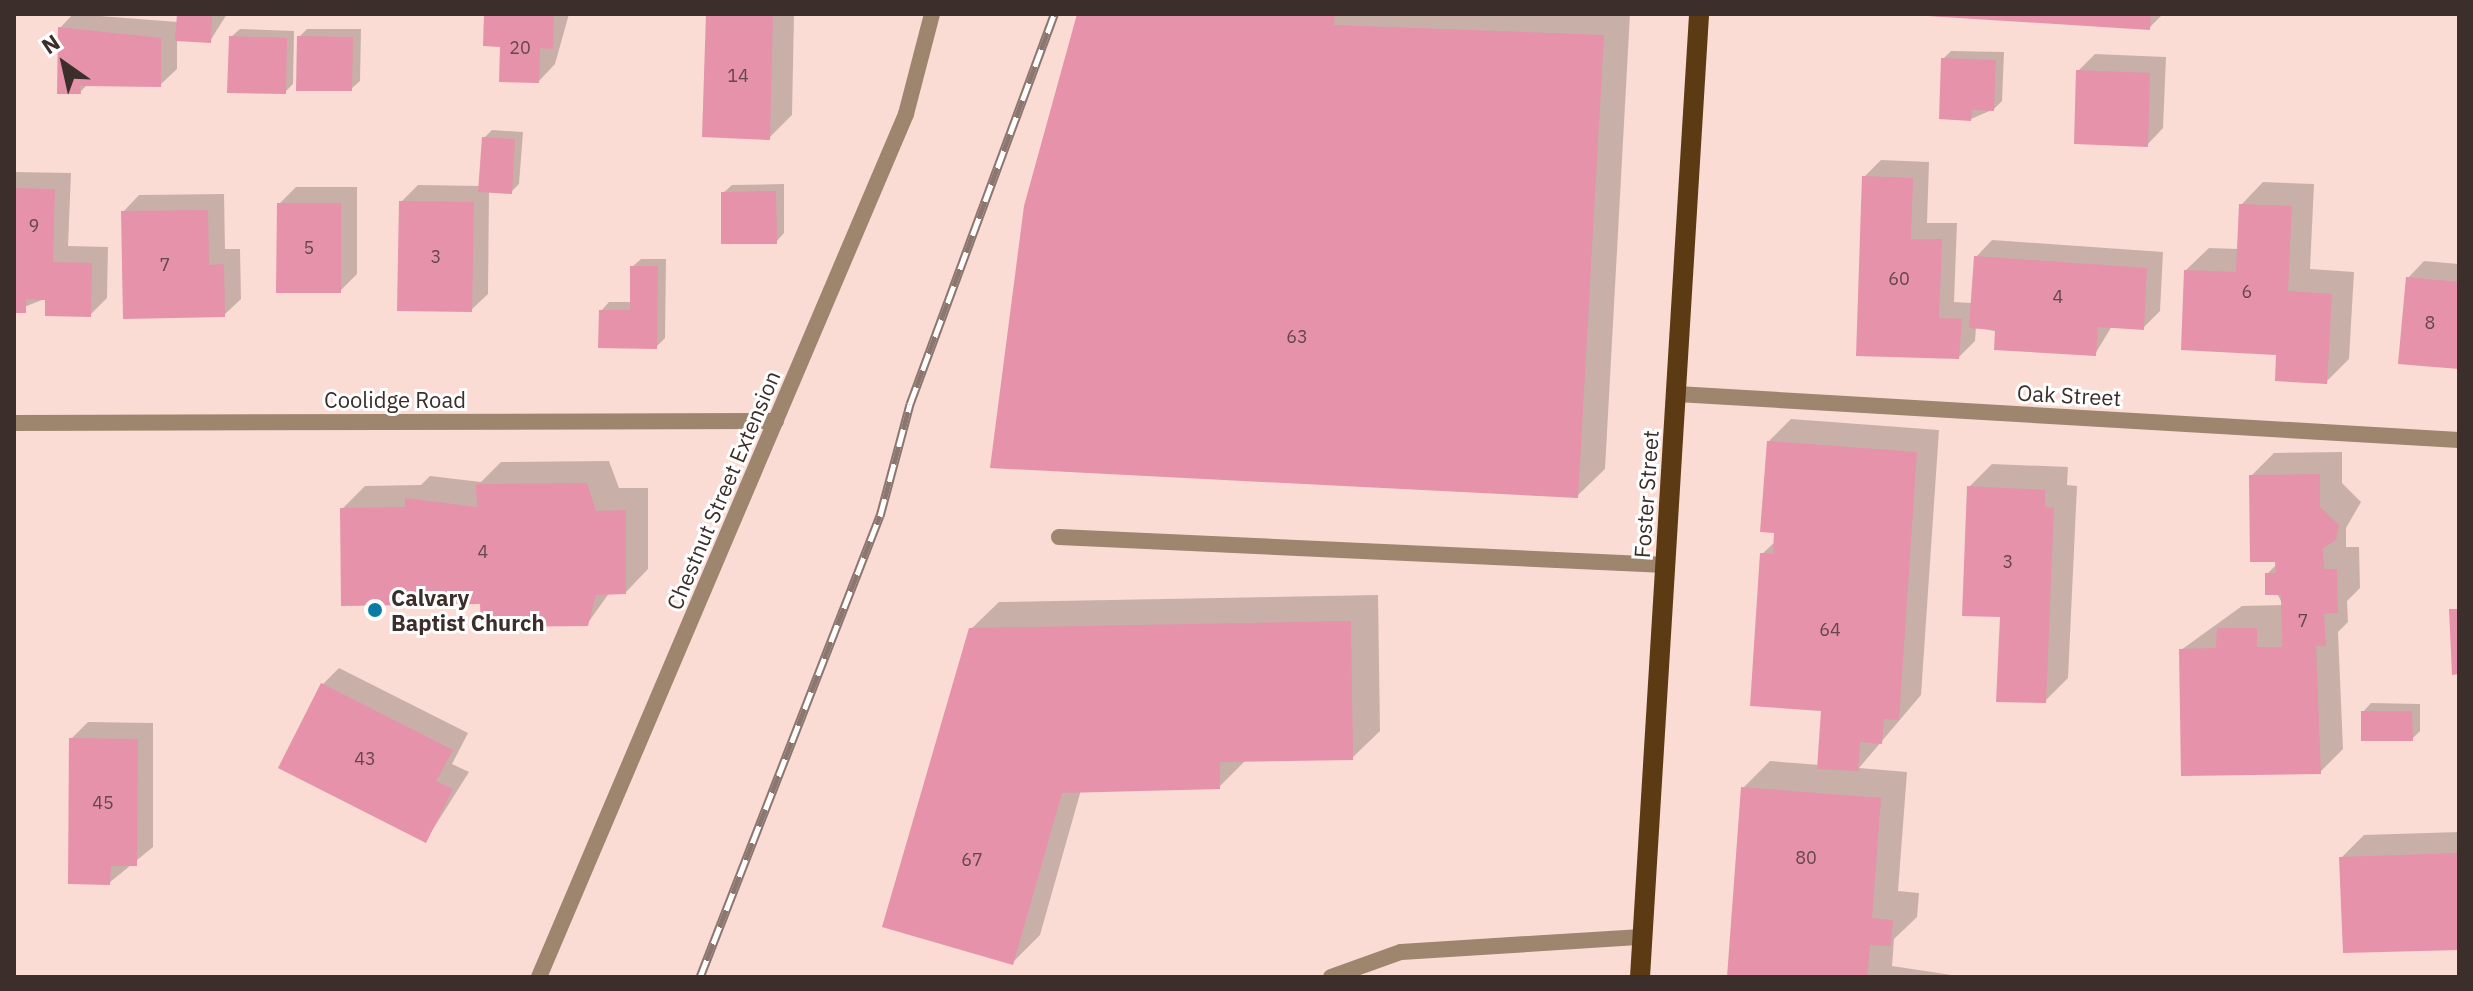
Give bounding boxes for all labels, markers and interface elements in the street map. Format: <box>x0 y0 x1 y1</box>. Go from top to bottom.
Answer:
north arrow <box>24 24 104 104</box>
text: N <box>36 27 65 60</box>
house number: 20 <box>509 37 531 59</box>
house number: 14 <box>727 65 749 87</box>
house number: 9 <box>29 215 39 237</box>
house number: 5 <box>304 237 314 259</box>
house number: 3 <box>431 246 441 268</box>
house number: 7 <box>160 254 170 276</box>
house number: 60 <box>1888 268 1910 290</box>
house number: 6 <box>2242 281 2252 303</box>
house number: 4 <box>2053 286 2063 308</box>
house number: 8 <box>2425 312 2435 334</box>
house number: 63 <box>1286 326 1308 348</box>
street label: Chestnut Street Extension <box>661 366 785 614</box>
street label: Oak Street <box>2016 379 2122 411</box>
street label: Coolidge Road <box>324 387 466 413</box>
street label: Foster Street <box>1628 429 1664 559</box>
house number: 4 <box>478 541 488 563</box>
house number: 3 <box>2003 551 2013 573</box>
place label: Calvary Baptist Church <box>391 584 544 636</box>
marker: Calvary Baptist Church <box>366 601 384 619</box>
house number: 7 <box>2298 610 2308 632</box>
house number: 64 <box>1819 619 1841 641</box>
house number: 43 <box>354 748 376 770</box>
house number: 45 <box>92 792 114 814</box>
house number: 80 <box>1795 847 1817 869</box>
house number: 67 <box>961 849 983 871</box>

